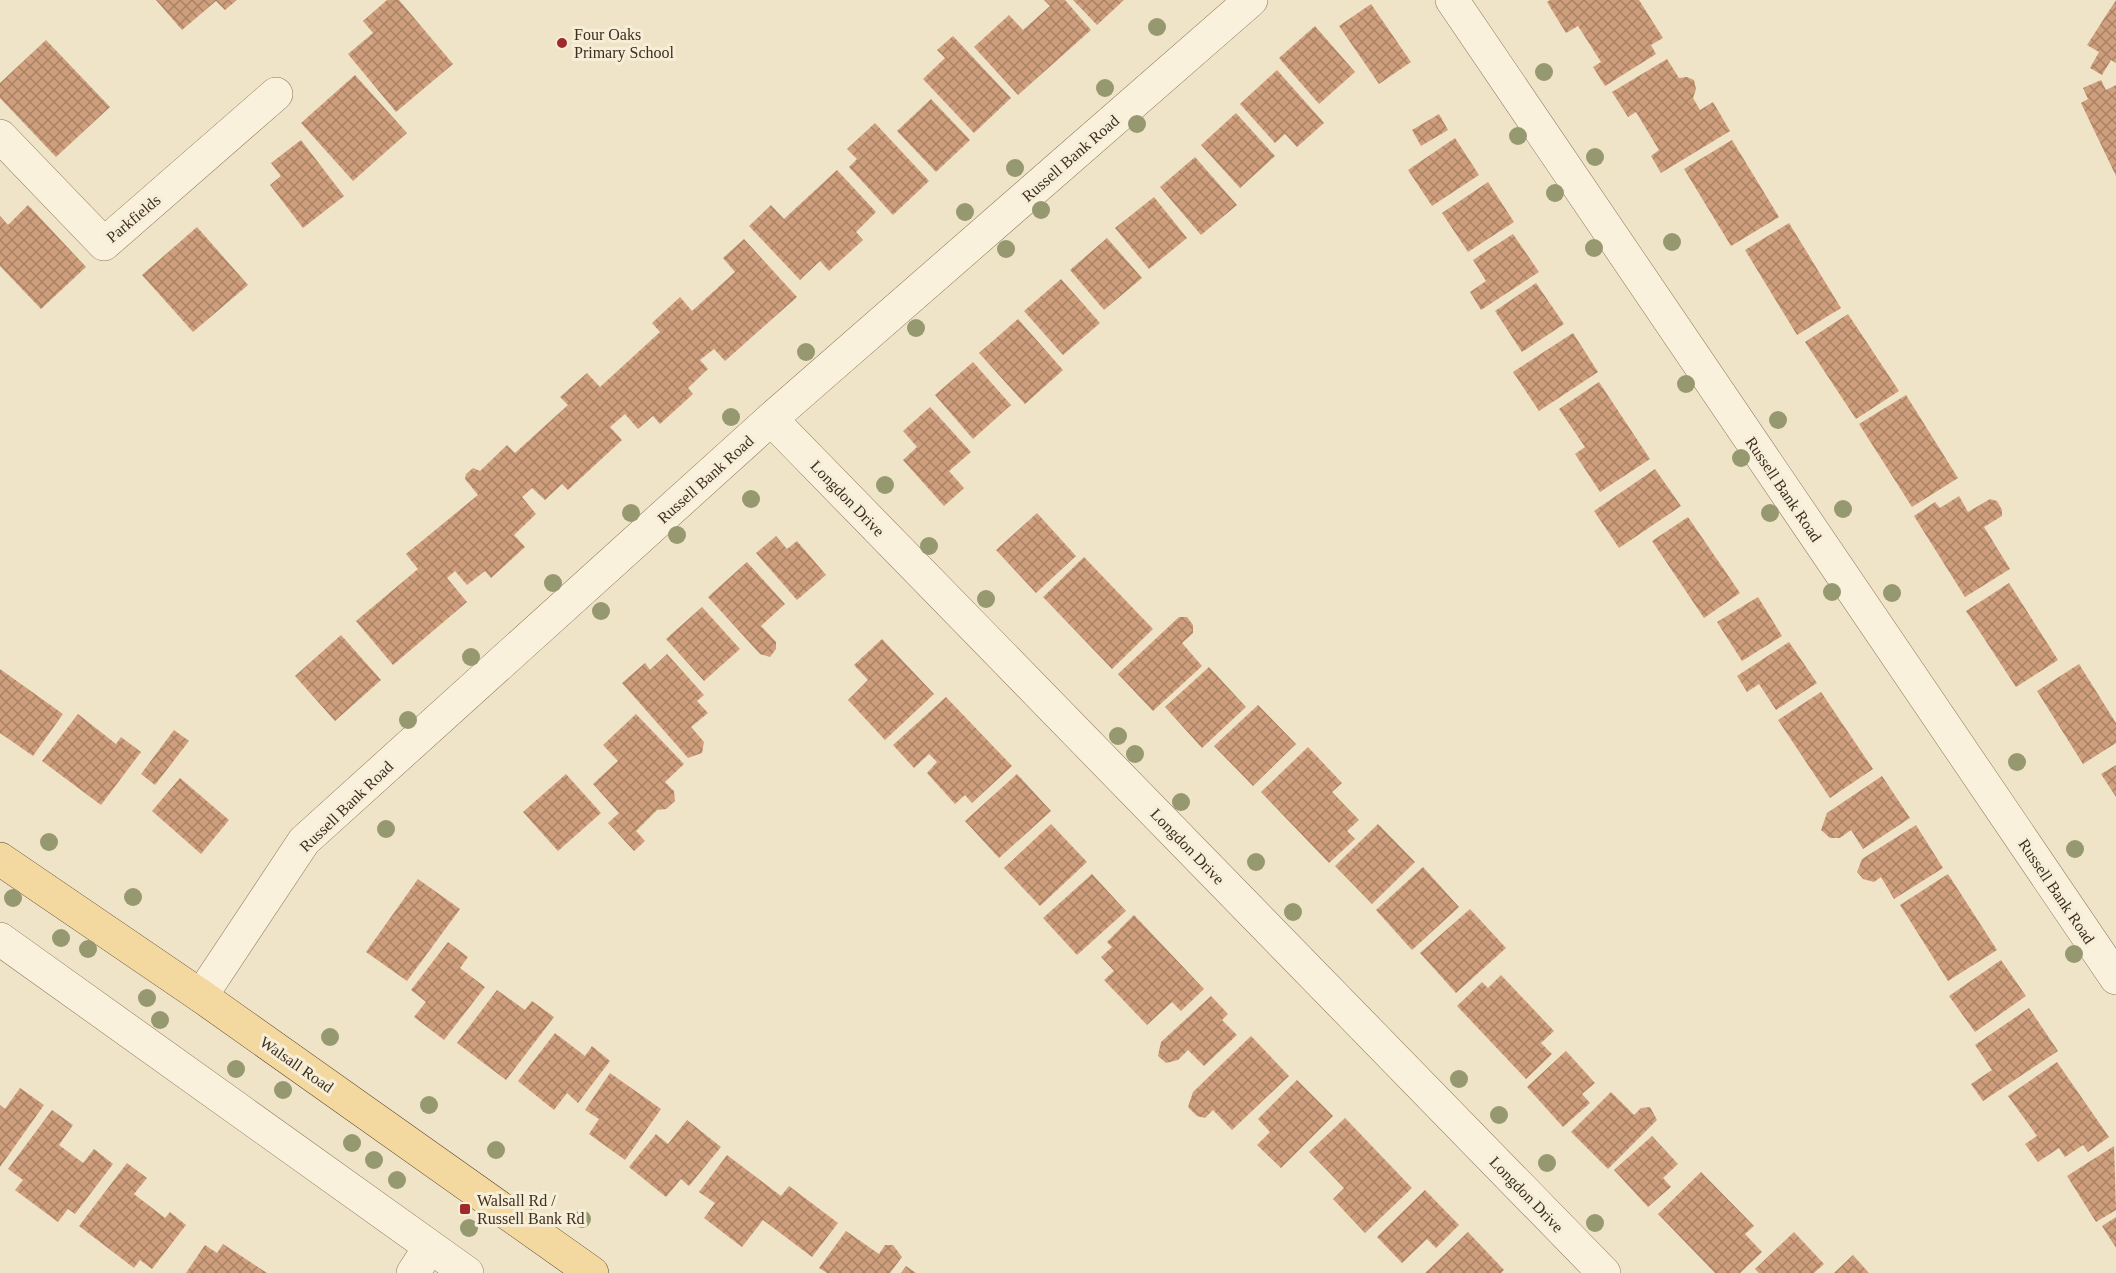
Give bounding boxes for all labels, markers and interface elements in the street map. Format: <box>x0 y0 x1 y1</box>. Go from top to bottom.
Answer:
place label: Four Oaks Primary School <box>574 26 675 62</box>
marker: Four Oaks Primary School <box>555 36 569 50</box>
street label: Russell Bank Road <box>1018 112 1122 205</box>
street label: Parkfields <box>103 191 164 246</box>
street label: Russell Bank Road <box>654 432 757 527</box>
street label: Russell Bank Road <box>1742 434 1825 545</box>
street label: Longdon Drive <box>807 457 888 540</box>
street label: Russell Bank Road <box>296 758 396 855</box>
street label: Longdon Drive <box>1147 805 1228 888</box>
street label: Russell Bank Road <box>2015 836 2098 947</box>
street label: Walsall Road <box>257 1033 337 1096</box>
street label: Longdon Drive <box>1486 1153 1567 1236</box>
place label: Walsall Rd / Russell Bank Rd <box>477 1192 585 1227</box>
marker: Walsall Rd / Russell Bank Rd <box>458 1202 472 1216</box>

